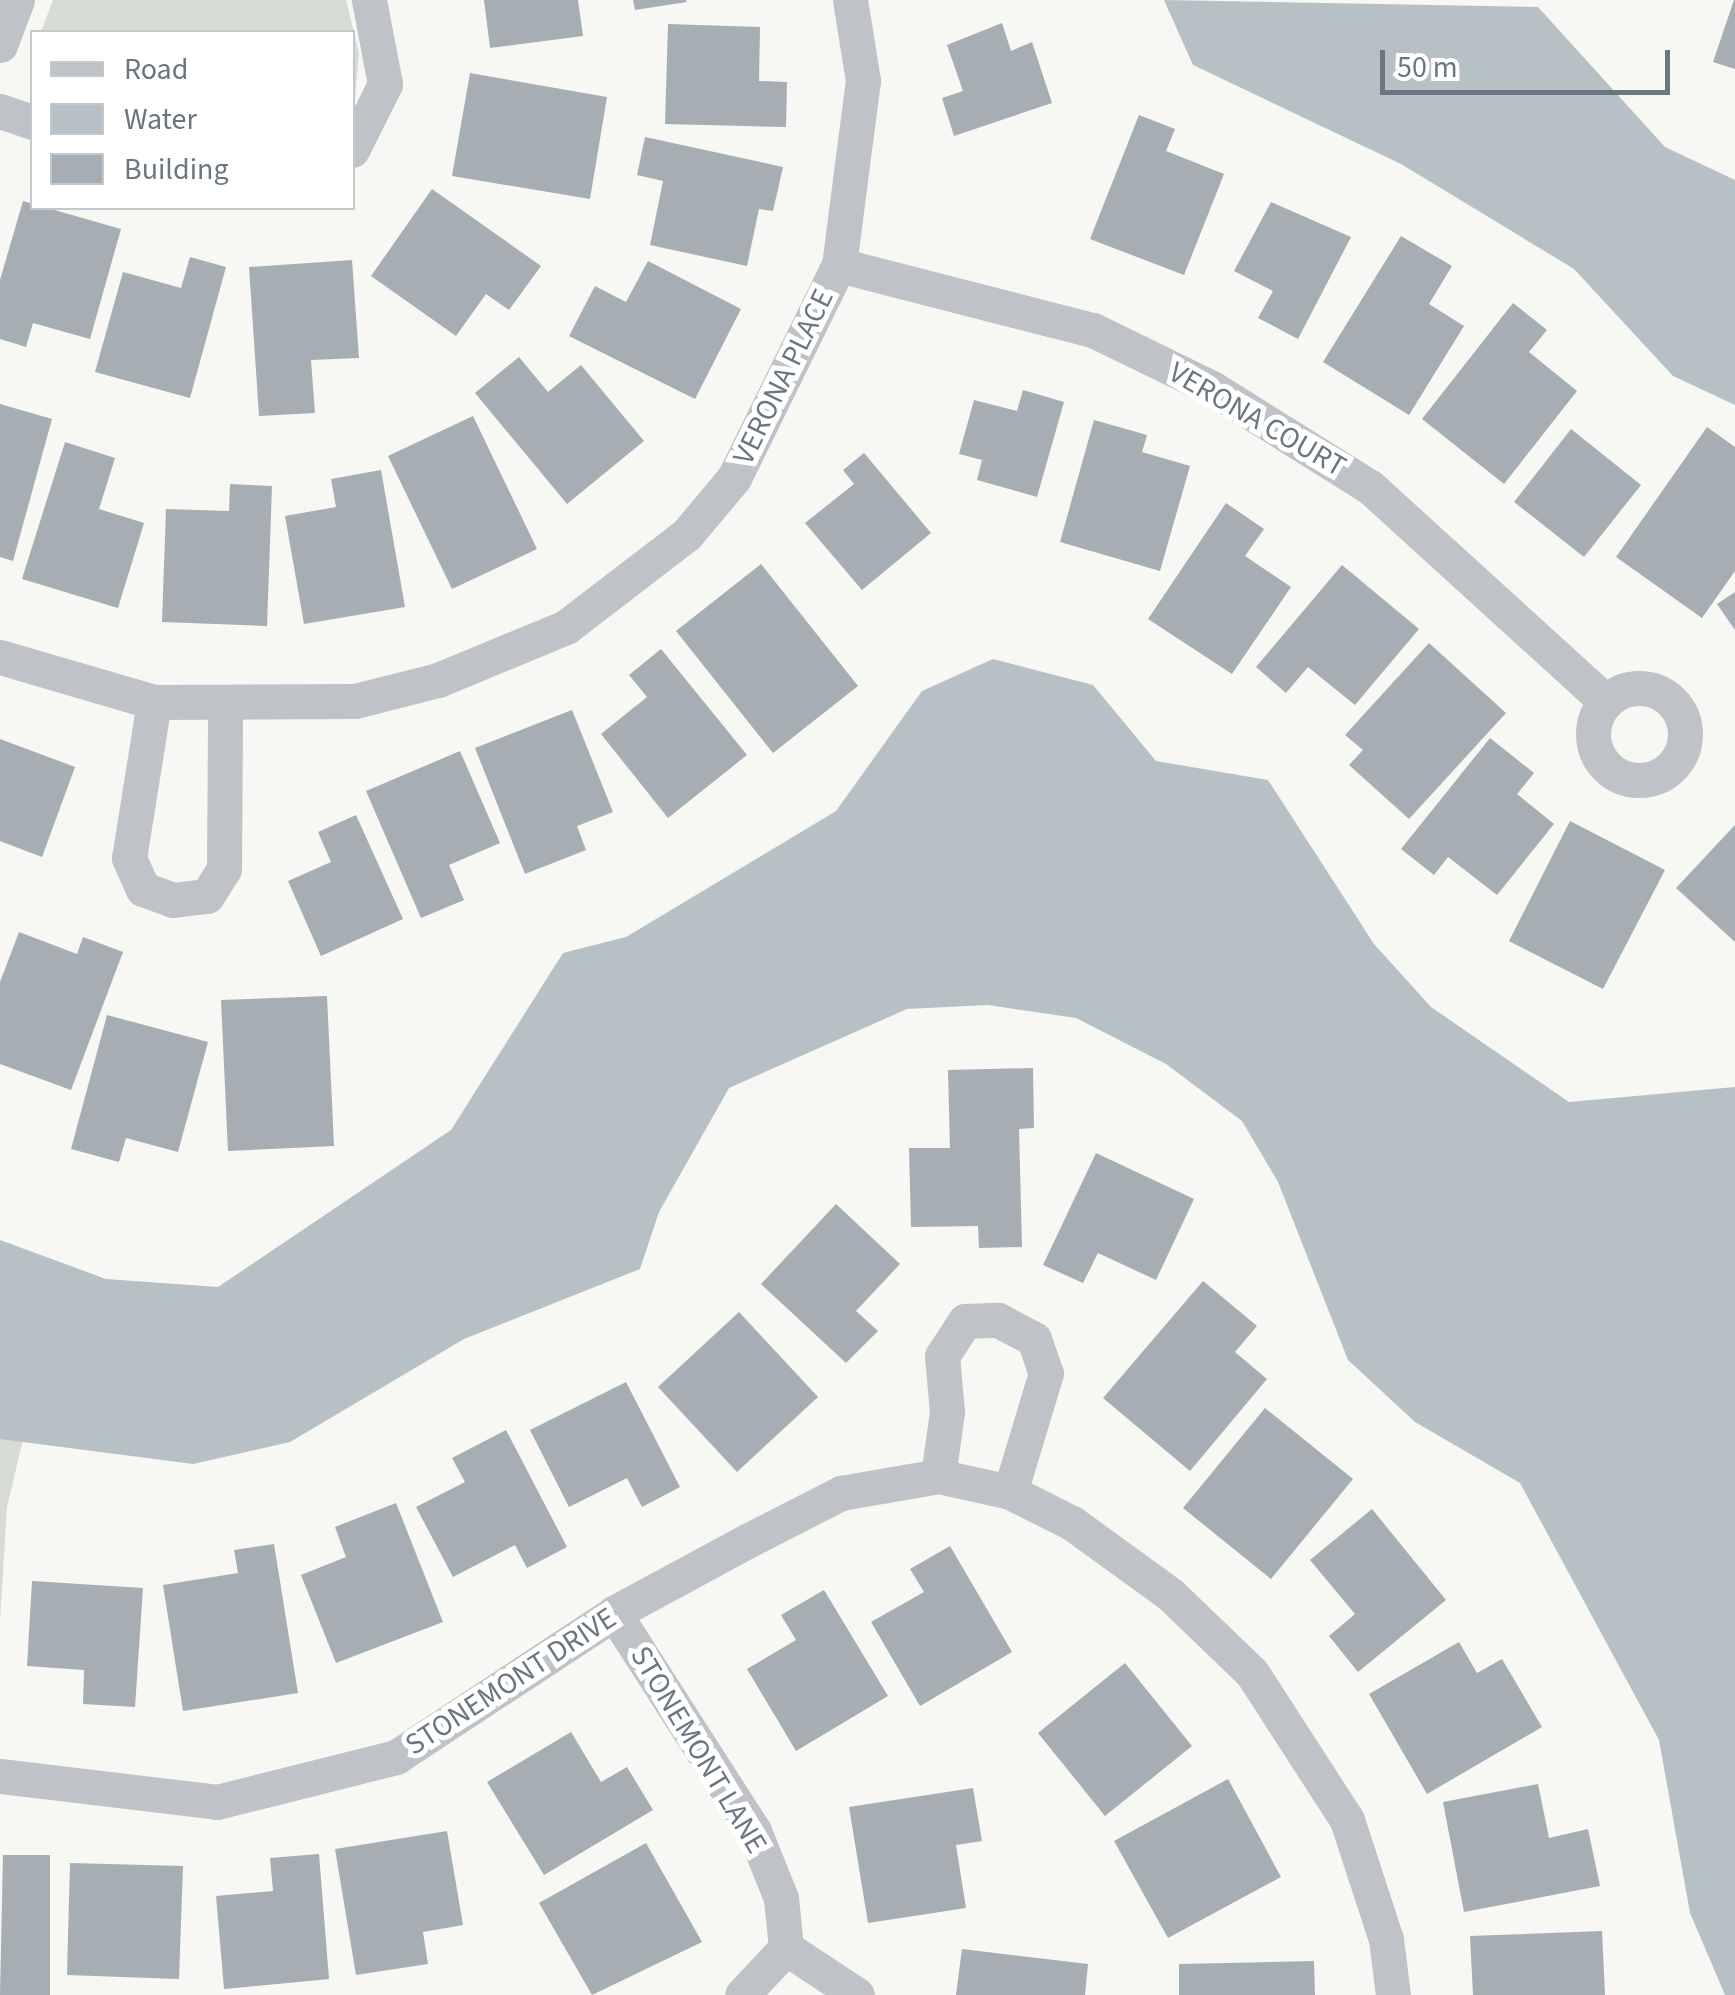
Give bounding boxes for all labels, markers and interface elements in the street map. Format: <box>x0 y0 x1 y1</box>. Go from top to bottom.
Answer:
legend <box>30 30 355 210</box>
scale bar <box>1385 30 1675 92</box>
text: 50 m <box>1397 46 1458 89</box>
text: Road <box>124 48 188 91</box>
text: Water <box>124 98 197 141</box>
text: Building <box>124 148 229 191</box>
street label: VERONA PLACE <box>726 283 842 471</box>
street label: VERONA COURT <box>1162 355 1352 485</box>
street label: STONEMONT DRIVE <box>399 1601 623 1763</box>
street label: STONEMONT LANE <box>622 1640 774 1860</box>

